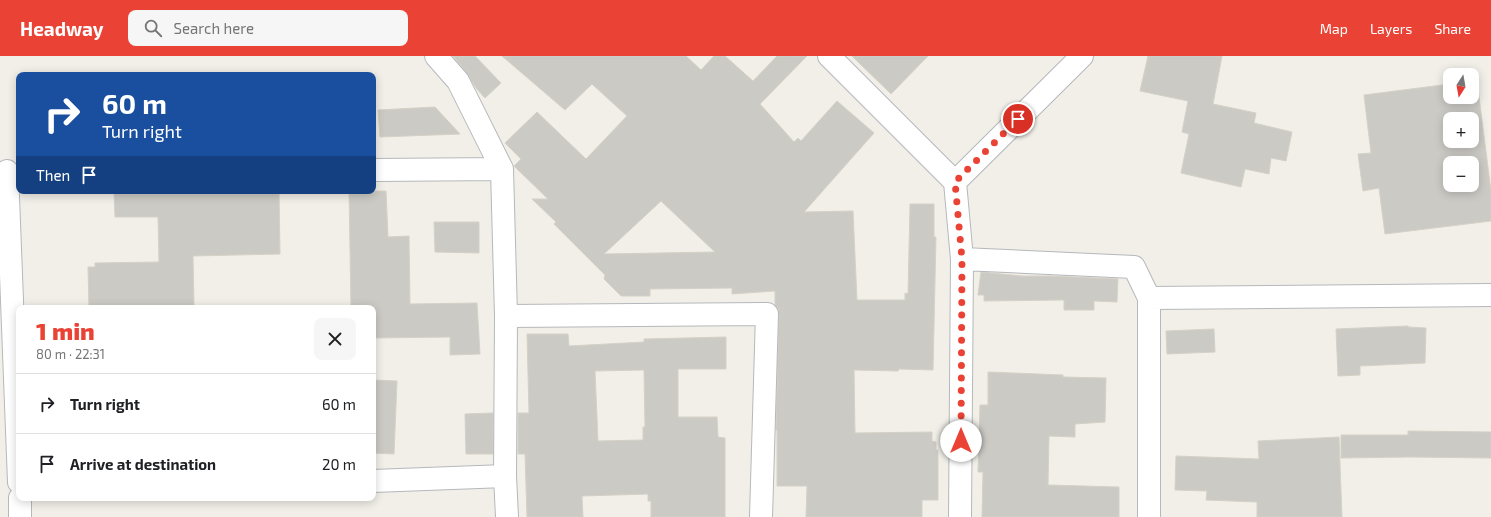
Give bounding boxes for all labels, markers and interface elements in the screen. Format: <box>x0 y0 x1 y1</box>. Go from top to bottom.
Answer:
search box <box>128 10 408 46</box>
text: Headway <box>20 17 104 40</box>
icon: search <box>142 17 164 39</box>
text: Search here <box>174 19 254 37</box>
text: Map <box>1320 20 1348 37</box>
text: Layers <box>1370 20 1412 37</box>
text: Share <box>1434 20 1471 37</box>
north arrow <box>1443 68 1479 104</box>
map controls <box>1443 68 1479 192</box>
text: 60 m <box>102 86 167 120</box>
icon: right <box>36 88 88 140</box>
pin <box>1001 102 1035 136</box>
icon: arrive <box>1007 108 1029 130</box>
button: + <box>1443 112 1479 148</box>
text: Turn right <box>102 120 182 142</box>
button: − <box>1443 156 1479 192</box>
icon: arrive <box>78 164 100 186</box>
text: Then <box>36 166 70 184</box>
text: 1 min <box>36 316 95 345</box>
button: close <box>314 318 356 360</box>
text: 80 m · 22:31 <box>36 346 105 362</box>
icon: right <box>36 393 58 415</box>
text: Turn right <box>70 395 140 413</box>
text: 60 m <box>322 395 356 413</box>
position arrow <box>940 420 982 462</box>
icon: arrive <box>36 453 58 475</box>
text: Arrive at destination <box>70 455 216 473</box>
text: 20 m <box>322 455 356 473</box>

